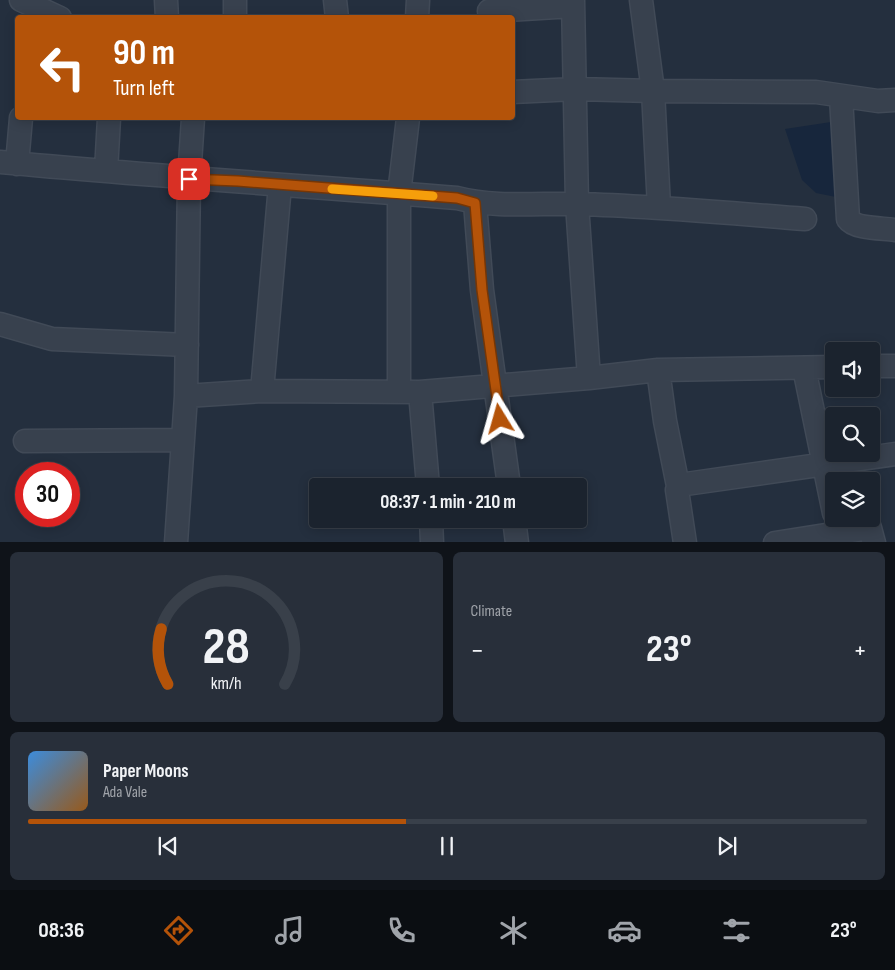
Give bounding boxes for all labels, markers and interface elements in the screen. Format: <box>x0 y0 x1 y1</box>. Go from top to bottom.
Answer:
text: 90 m <box>113 32 175 75</box>
icon: left <box>30 35 95 100</box>
text: Turn left <box>113 75 175 102</box>
pin <box>168 158 210 200</box>
icon: arrive <box>175 165 203 193</box>
map controls <box>825 342 880 527</box>
button: sound <box>825 342 880 397</box>
position arrow <box>473 392 525 444</box>
button: search <box>825 407 880 462</box>
speed limit sign: 30 <box>15 462 80 527</box>
button: layers <box>825 472 880 527</box>
text: 08:37 · 1 min · 210 m <box>380 491 516 514</box>
text: Climate <box>471 602 512 621</box>
text: 28 <box>203 616 250 679</box>
text: 23° <box>646 627 692 672</box>
text: − <box>471 634 484 667</box>
text: + <box>853 634 867 667</box>
text: km/h <box>211 673 242 694</box>
text: Paper Moons <box>103 760 189 783</box>
text: Ada Vale <box>103 783 147 802</box>
icon: previous <box>154 832 182 860</box>
icon: pause <box>433 832 461 860</box>
icon: next <box>713 832 741 860</box>
icon: directions <box>161 913 196 948</box>
icon: music <box>272 913 307 948</box>
icon: phone <box>384 913 419 948</box>
icon: climate <box>496 913 531 948</box>
icon: car <box>607 913 642 948</box>
icon: filters <box>719 913 754 948</box>
text: 08:36 <box>38 917 84 944</box>
text: 23° <box>830 917 857 944</box>

